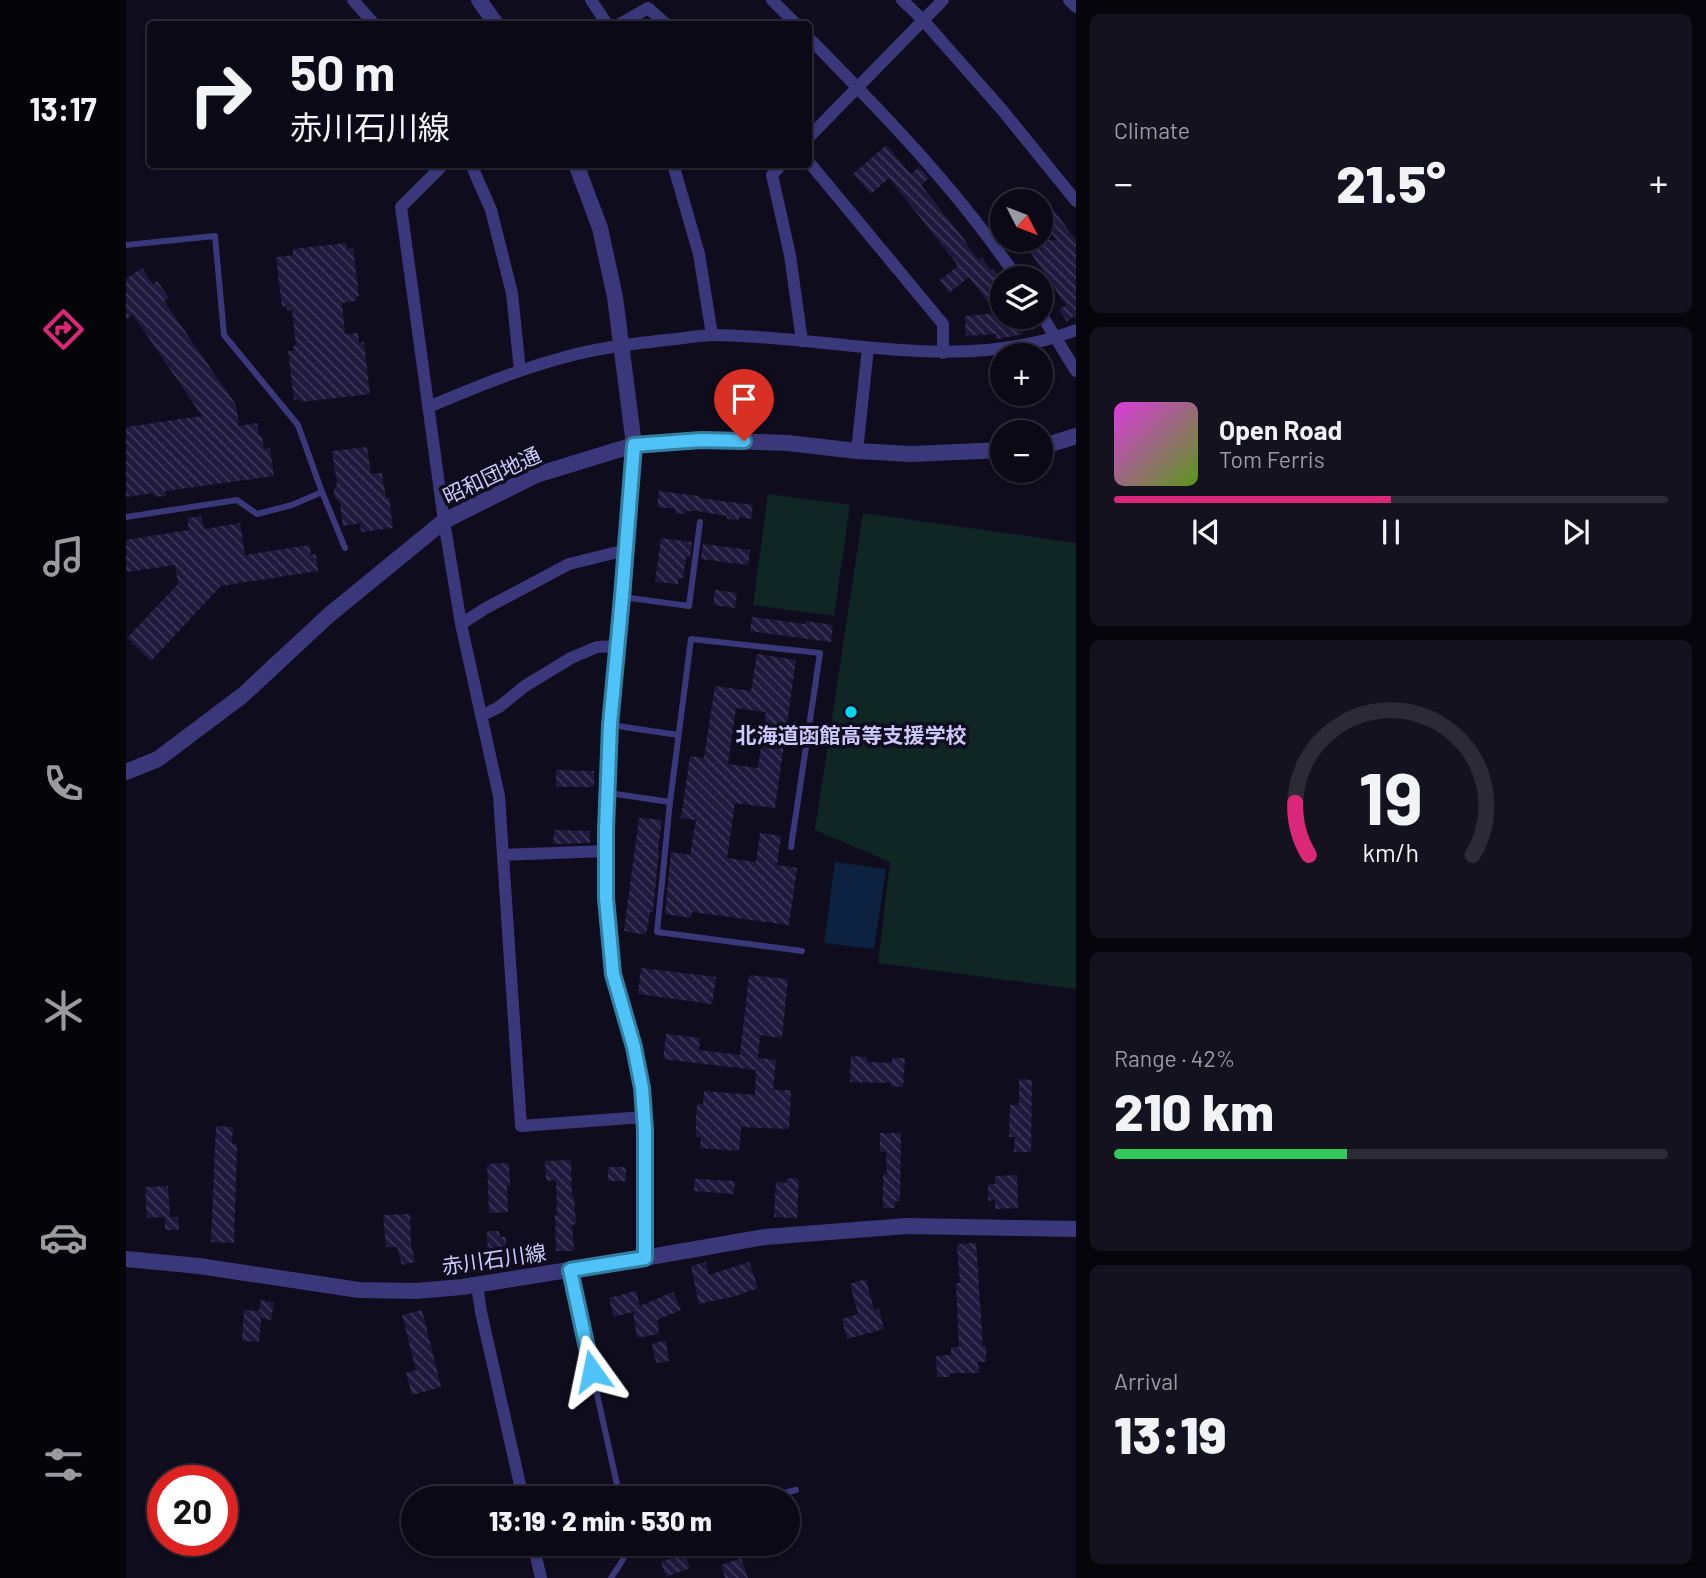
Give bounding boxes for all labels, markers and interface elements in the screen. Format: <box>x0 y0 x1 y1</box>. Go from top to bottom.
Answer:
text: 50 m <box>290 42 395 101</box>
icon: right <box>175 49 266 140</box>
text: 13:17 <box>29 89 97 127</box>
text: 赤川石川線 <box>290 107 450 145</box>
text: Climate <box>1114 116 1190 144</box>
text: 21.5° <box>1336 151 1446 213</box>
text: − <box>1114 159 1133 205</box>
text: + <box>1649 159 1668 205</box>
north arrow <box>990 189 1054 252</box>
map controls <box>990 189 1053 483</box>
button: layers <box>990 266 1053 329</box>
icon: directions <box>39 305 88 354</box>
button: + <box>990 343 1053 406</box>
pin <box>714 369 774 441</box>
icon: arrive <box>725 380 763 418</box>
text: Open Road <box>1219 414 1342 445</box>
button: − <box>990 420 1053 483</box>
street label: 昭和団地通 <box>439 441 544 508</box>
text: Tom Ferris <box>1219 445 1325 473</box>
icon: previous <box>1187 513 1225 551</box>
icon: pause <box>1372 513 1410 551</box>
icon: next <box>1557 513 1595 551</box>
icon: music <box>39 532 88 581</box>
marker: 北海道函館高等支援学校 <box>843 704 859 720</box>
place label: 北海道函館高等支援学校 <box>736 722 967 747</box>
text: 19 <box>1359 752 1423 840</box>
icon: phone <box>39 759 88 808</box>
text: km/h <box>1363 837 1419 867</box>
icon: climate <box>39 986 88 1035</box>
text: Range · 42% <box>1114 1044 1235 1072</box>
text: 210 km <box>1114 1079 1274 1141</box>
icon: car <box>39 1213 88 1262</box>
street label: 赤川石川線 <box>440 1239 548 1278</box>
position arrow <box>555 1334 629 1408</box>
text: Arrival <box>1114 1367 1178 1395</box>
text: 13:19 <box>1114 1402 1227 1464</box>
icon: filters <box>39 1440 88 1489</box>
speed limit sign: 20 <box>147 1465 238 1556</box>
text: 13:19 · 2 min · 530 m <box>489 1505 712 1536</box>

